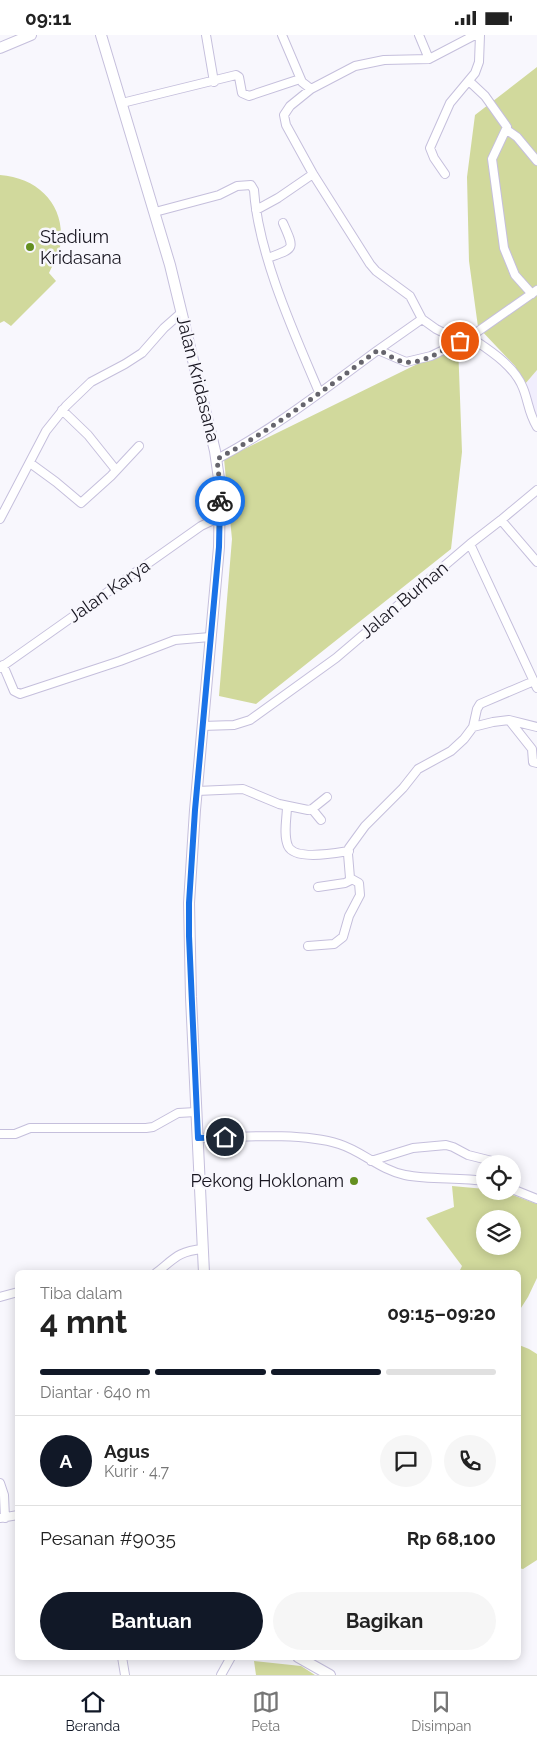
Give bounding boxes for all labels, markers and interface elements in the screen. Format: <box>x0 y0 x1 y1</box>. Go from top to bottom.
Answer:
text: 09:11 <box>25 7 71 29</box>
place label: Stadium Kridasana <box>40 226 122 268</box>
marker: Stadium Kridasana <box>24 241 36 253</box>
street label: Jalan Kridasana <box>173 313 224 444</box>
pin <box>439 320 481 362</box>
icon: bag <box>446 327 474 355</box>
courier <box>195 476 245 526</box>
icon: bike <box>206 487 234 515</box>
street label: Jalan Karya <box>64 555 154 626</box>
street label: Jalan Burhan <box>356 557 452 642</box>
pin <box>204 1116 246 1158</box>
icon: home <box>211 1123 239 1151</box>
map controls <box>476 1155 521 1255</box>
button: locate <box>476 1155 521 1200</box>
place label: Pekong Hoklonam <box>191 1170 344 1191</box>
marker: Pekong Hoklonam <box>348 1175 360 1187</box>
button: layers <box>476 1210 521 1255</box>
text: Tiba dalam <box>40 1284 122 1303</box>
text: 09:15–09:20 <box>387 1302 496 1324</box>
text: 4 mnt <box>40 1303 127 1340</box>
text: Diantar · 640 m <box>40 1383 150 1402</box>
button: chat <box>380 1435 432 1487</box>
button: phone <box>444 1435 496 1487</box>
text: Agus <box>104 1440 150 1462</box>
text: A <box>60 1450 72 1472</box>
text: Kurir · 4.7 <box>104 1462 169 1481</box>
text: Pesanan #9035 <box>40 1527 176 1549</box>
text: Rp 68,100 <box>407 1527 496 1549</box>
button: Bantuan <box>40 1592 263 1650</box>
button: Bagikan <box>273 1592 496 1650</box>
tab: Beranda <box>66 1688 120 1734</box>
tab: Peta <box>251 1688 280 1734</box>
tab: Disimpan <box>411 1688 471 1734</box>

